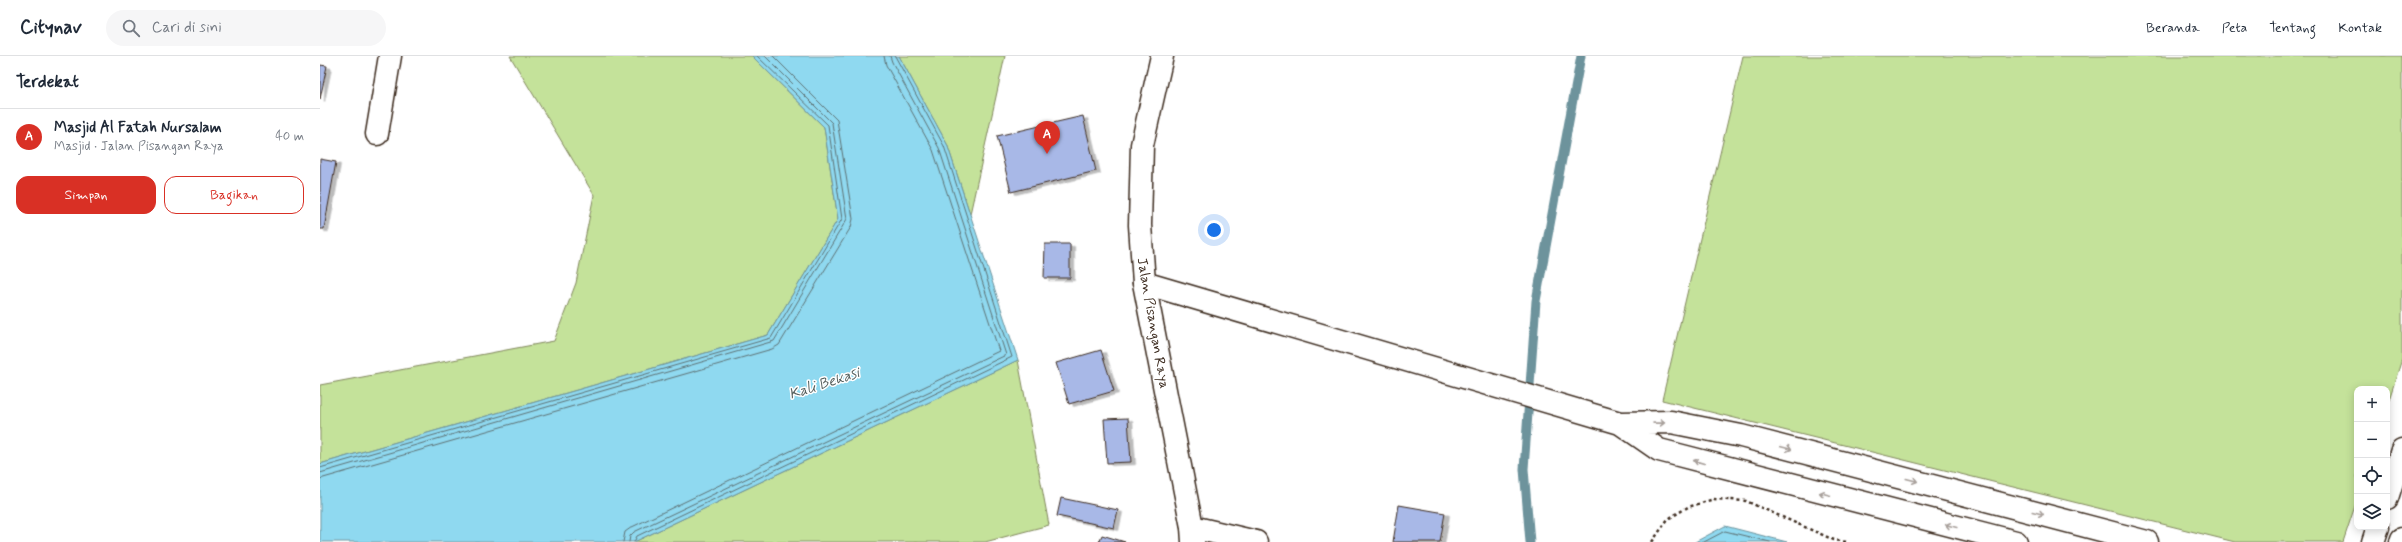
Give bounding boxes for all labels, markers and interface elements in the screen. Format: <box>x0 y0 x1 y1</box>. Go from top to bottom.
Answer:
search box <box>106 10 386 46</box>
text: Citynav <box>20 15 82 40</box>
icon: search <box>120 17 142 39</box>
text: Cari di sini <box>152 18 222 38</box>
text: Beranda <box>2146 19 2200 37</box>
text: Peta <box>2222 19 2247 37</box>
text: Tentang <box>2269 19 2316 37</box>
text: Kontak <box>2338 19 2382 37</box>
text: Terdekat <box>16 71 79 93</box>
text: Masjid Al Fatah Nursalam <box>54 118 222 138</box>
pin: A <box>1034 121 1060 154</box>
text: A <box>25 128 33 145</box>
text: 40 m <box>275 128 304 145</box>
text: Masjid · Jalan Pisangan Raya <box>54 138 224 155</box>
button: Simpan <box>16 176 156 214</box>
button: Bagikan <box>164 176 304 214</box>
your location <box>1204 220 1224 240</box>
street label: Jalan Pisangan Raya <box>1133 256 1173 390</box>
water label: Kali Bekasi <box>786 363 864 405</box>
map controls <box>2354 386 2390 530</box>
button: + <box>2354 386 2390 422</box>
one-way arrow <box>1652 419 1665 426</box>
button: − <box>2354 422 2390 458</box>
one-way arrow <box>1779 444 1792 452</box>
one-way arrow <box>1693 458 1706 465</box>
button: locate <box>2354 458 2390 494</box>
one-way arrow <box>1905 477 1918 485</box>
one-way arrow <box>1819 490 1832 497</box>
button: layers <box>2354 494 2390 530</box>
one-way arrow <box>2031 510 2044 518</box>
one-way arrow <box>1945 521 1958 529</box>

